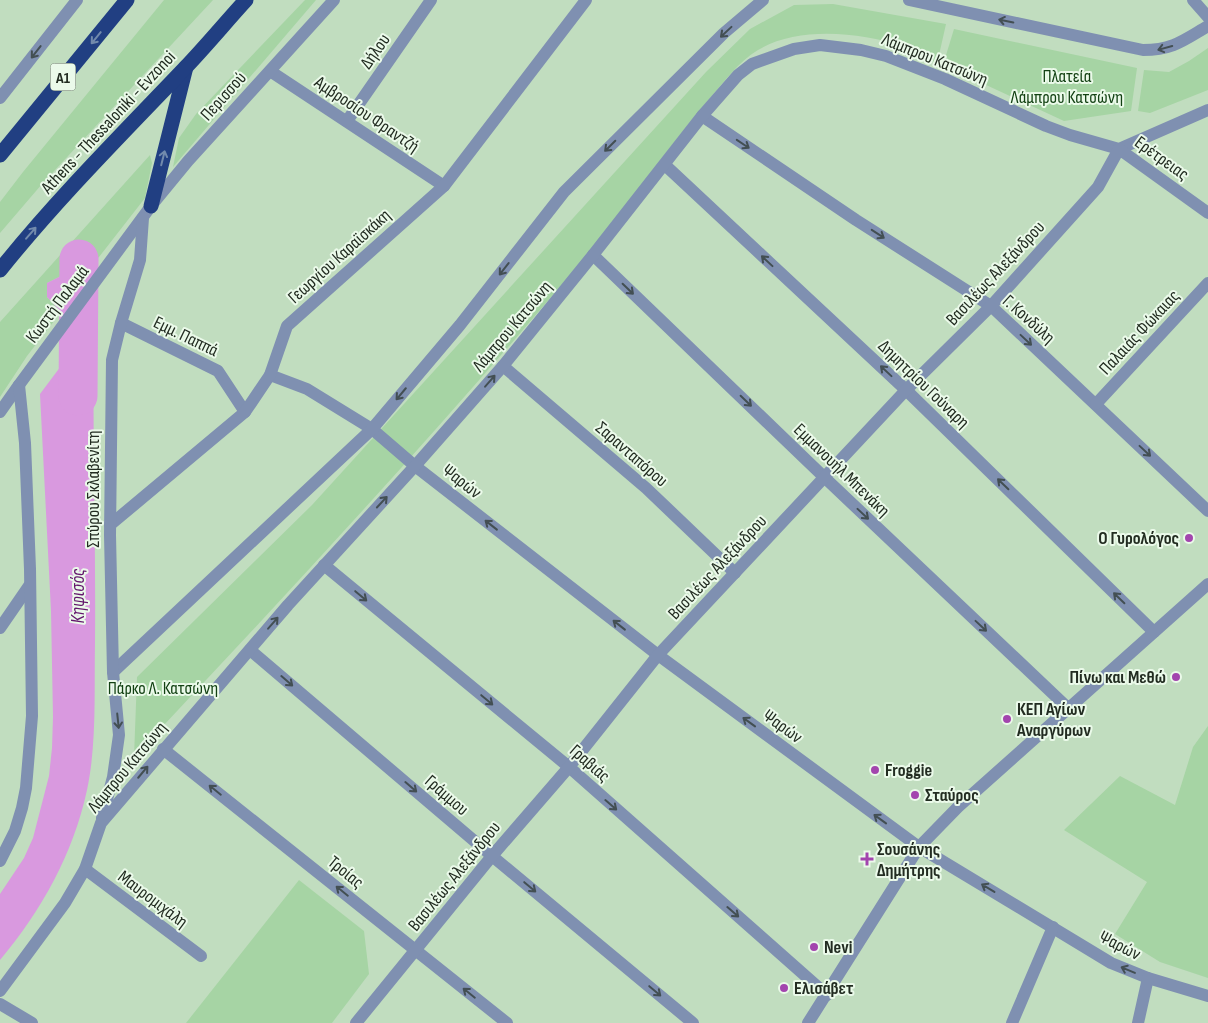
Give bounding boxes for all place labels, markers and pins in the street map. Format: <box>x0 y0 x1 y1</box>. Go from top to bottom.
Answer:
place label: Ο Γυρολόγος <box>1098 528 1179 549</box>
marker: Ο Γυρολόγος <box>1183 532 1195 544</box>
place label: Πίνω και Μεθώ <box>1069 667 1166 688</box>
marker: Πίνω και Μεθώ <box>1170 671 1182 683</box>
place label: ΚΕΠ Αγίων Αναργύρων <box>1016 699 1091 741</box>
marker: ΚΕΠ Αγίων Αναργύρων <box>1001 713 1013 725</box>
place label: Froggie <box>885 760 932 781</box>
marker: Froggie <box>869 764 881 776</box>
place label: Σταύρος <box>925 785 979 806</box>
marker: Σταύρος <box>909 789 921 801</box>
place label: Σουσάνης Δημήτρης <box>877 839 941 881</box>
marker: Σουσάνης Δημήτρης <box>861 853 873 865</box>
place label: Nevi <box>824 937 852 958</box>
marker: Nevi <box>808 941 820 953</box>
place label: Ελισάβετ <box>794 978 854 999</box>
marker: Ελισάβετ <box>778 982 790 994</box>

